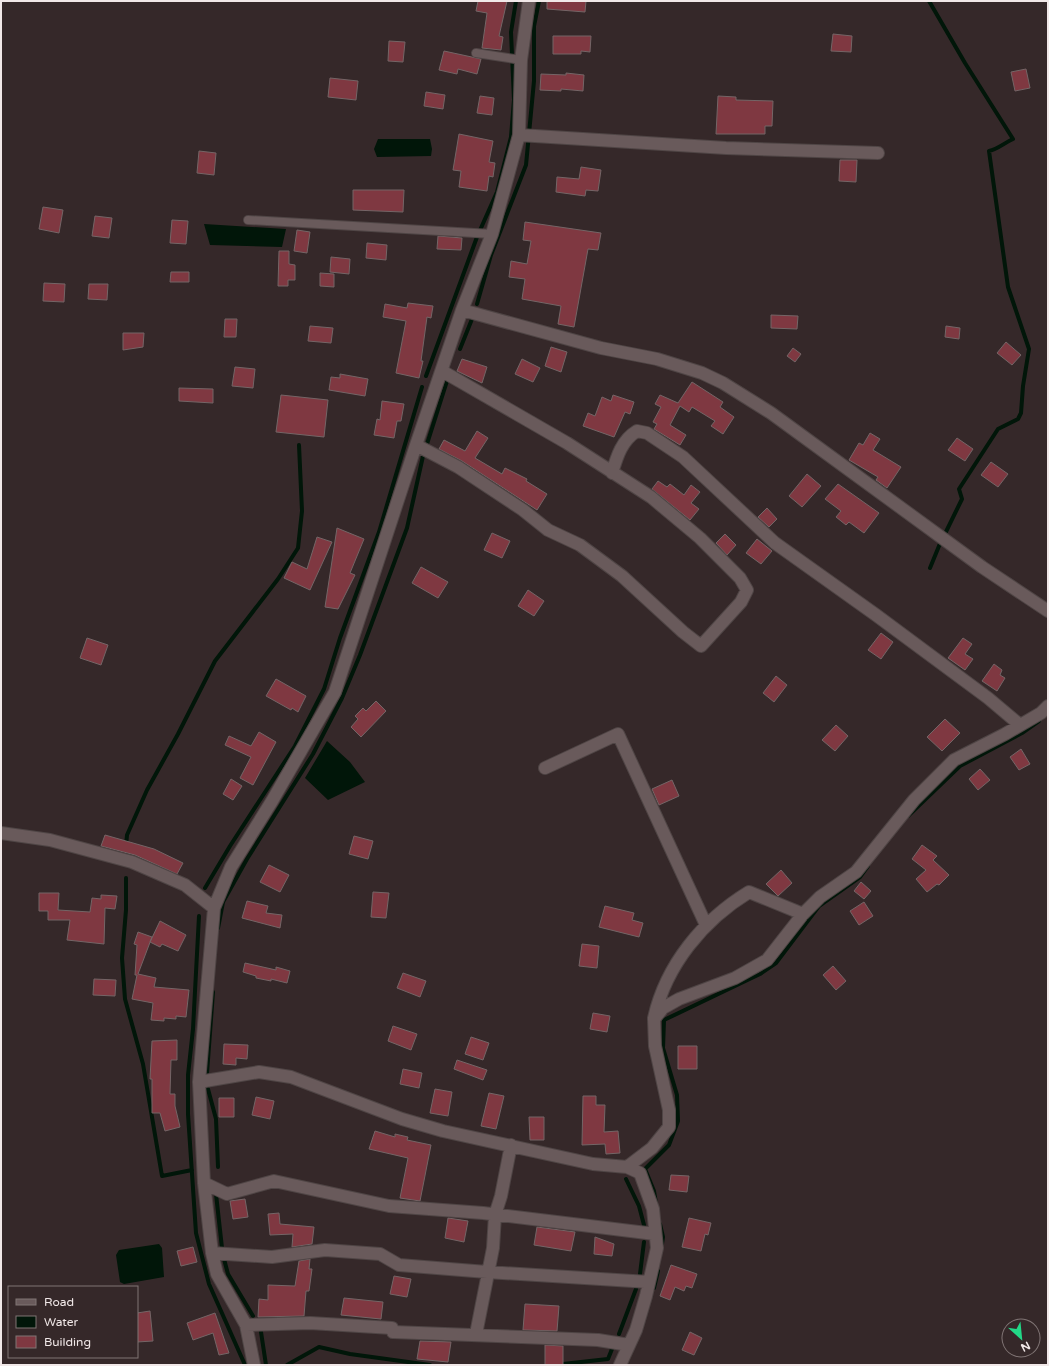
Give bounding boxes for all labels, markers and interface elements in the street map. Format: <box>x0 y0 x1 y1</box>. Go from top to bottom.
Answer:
legend <box>8 1286 138 1358</box>
text: Road <box>44 1295 74 1309</box>
text: Water <box>44 1315 79 1329</box>
north arrow <box>1001 1318 1041 1358</box>
text: Building <box>44 1335 91 1349</box>
text: N <box>1018 1339 1032 1354</box>

